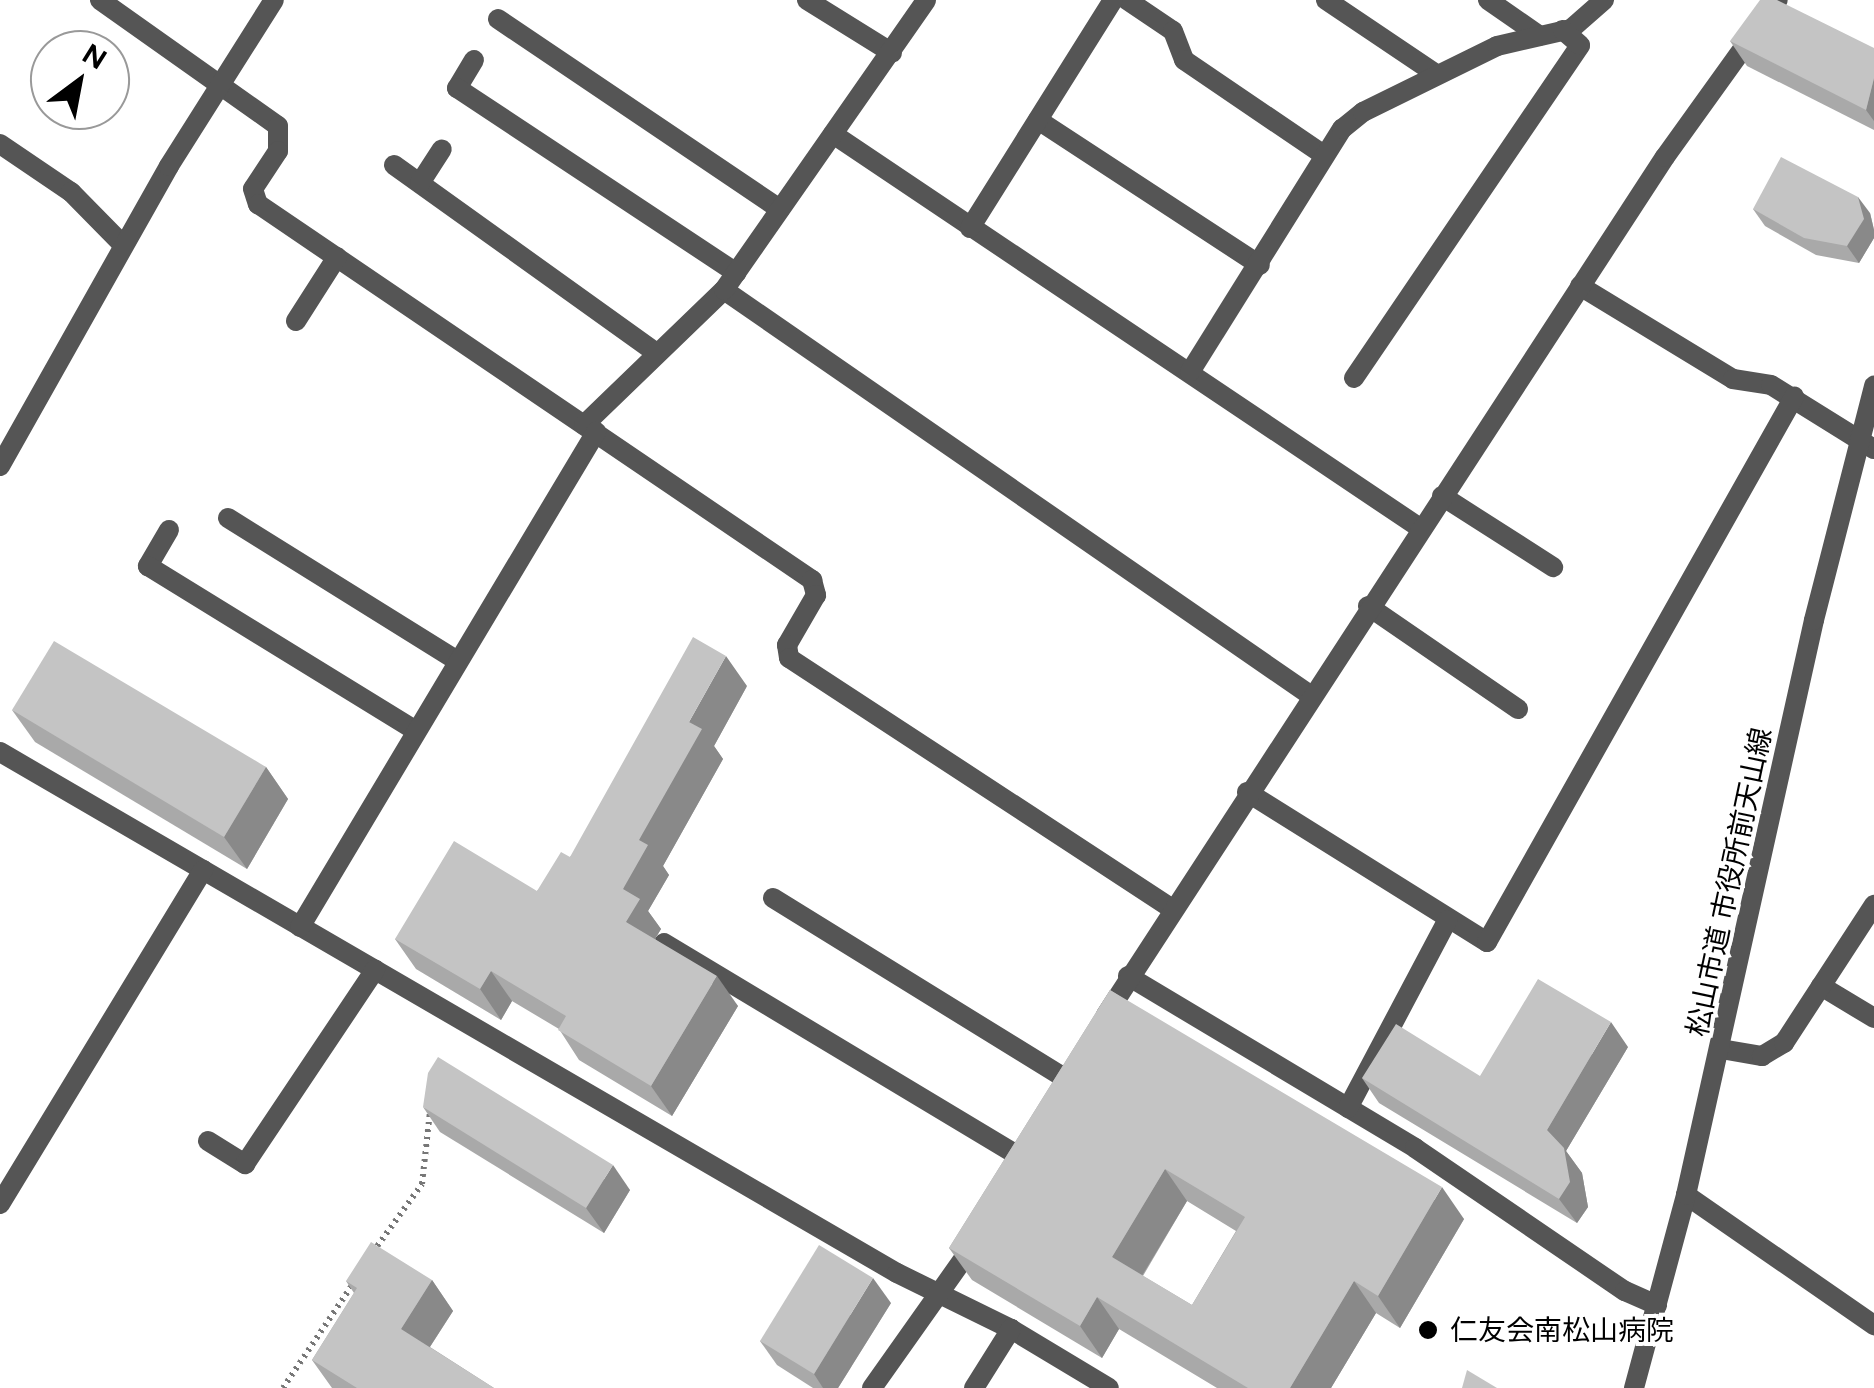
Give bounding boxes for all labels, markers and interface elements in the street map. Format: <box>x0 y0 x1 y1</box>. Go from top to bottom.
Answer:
north arrow <box>30 30 130 130</box>
text: N <box>77 36 113 76</box>
street label: 松山市道 市役所前天山線 <box>1680 724 1778 1040</box>
place label: 仁友会南松山病院 <box>1450 1313 1674 1347</box>
marker: 仁友会南松山病院 <box>1415 1317 1441 1343</box>

